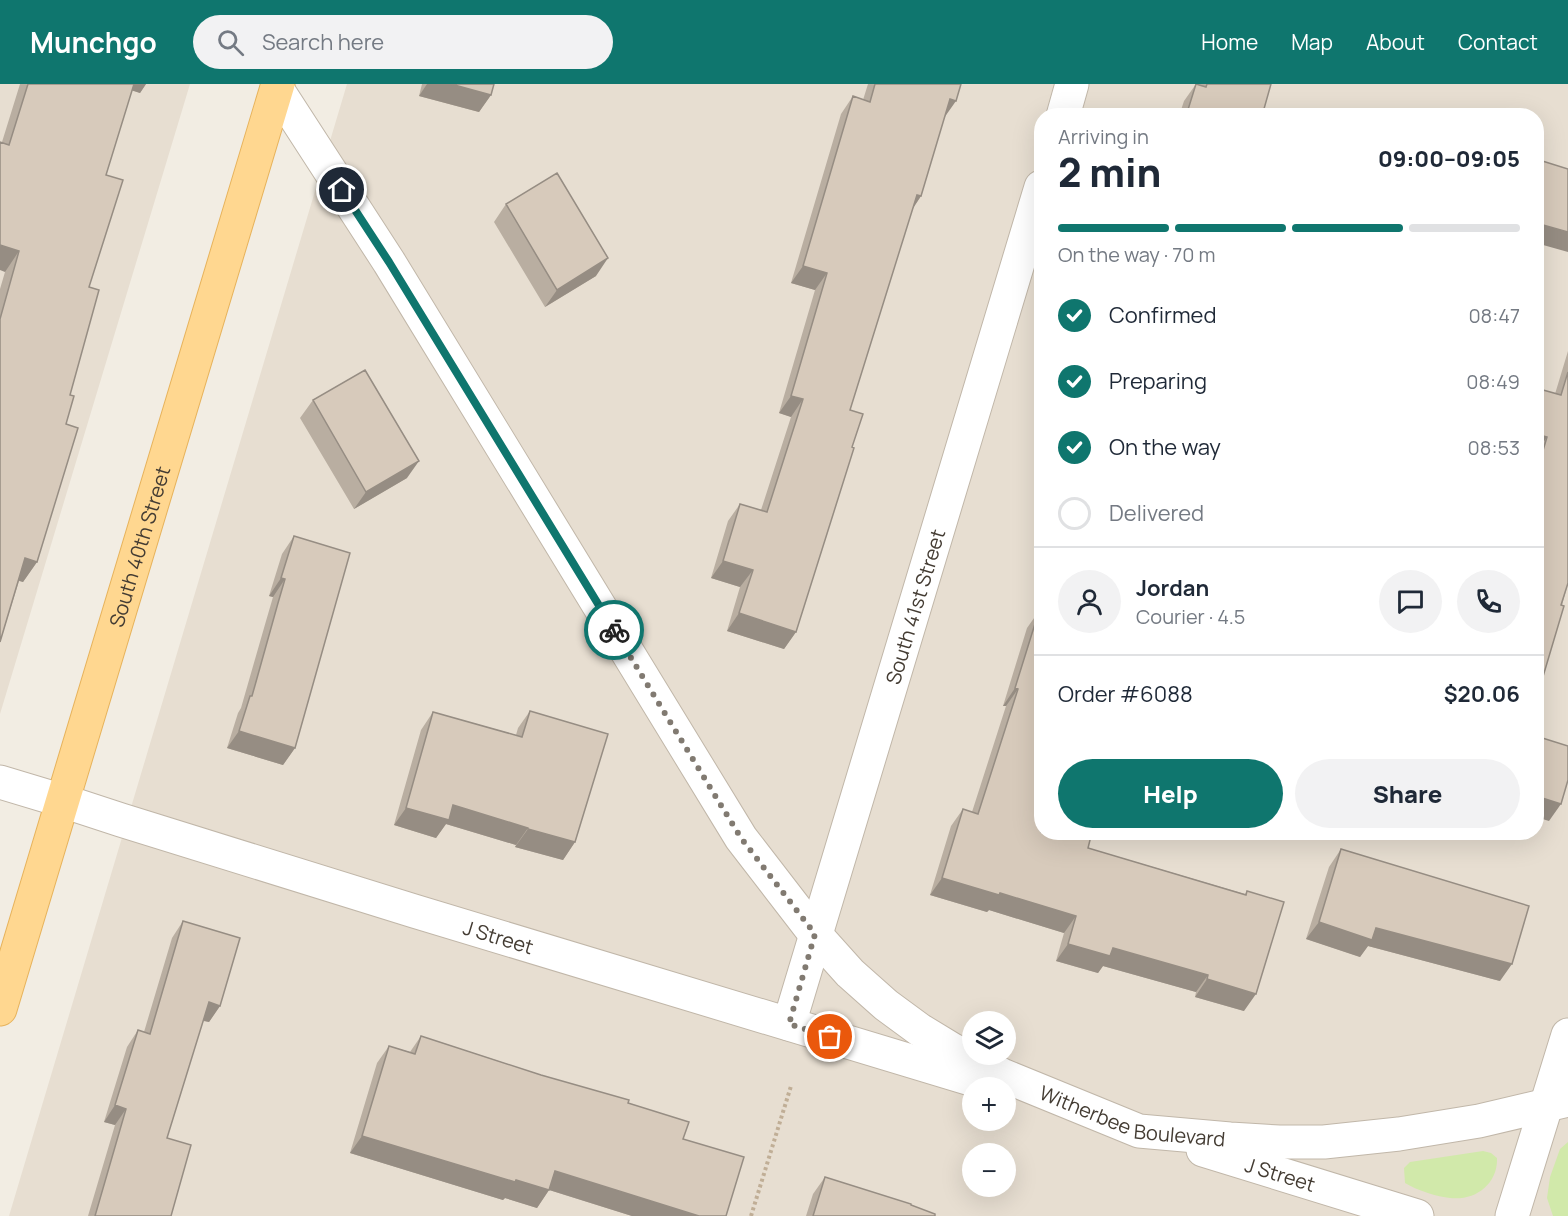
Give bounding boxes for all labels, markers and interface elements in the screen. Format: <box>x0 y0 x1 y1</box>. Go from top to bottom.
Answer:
search box <box>193 15 613 69</box>
text: Munchgo <box>30 23 157 61</box>
icon: search <box>214 26 247 59</box>
text: Search here <box>262 27 384 57</box>
text: Home <box>1201 28 1258 56</box>
text: Map <box>1291 28 1333 56</box>
text: About <box>1366 28 1425 56</box>
text: Contact <box>1458 28 1538 56</box>
text: Arriving in <box>1058 123 1149 150</box>
text: 09:00–09:05 <box>1378 144 1520 174</box>
text: 2 min <box>1058 145 1161 199</box>
pin <box>316 164 367 215</box>
icon: home <box>325 173 358 206</box>
text: On the way · 70 m <box>1058 241 1215 268</box>
icon: check <box>1058 299 1091 332</box>
text: Confirmed <box>1109 300 1217 330</box>
text: 08:47 <box>1468 302 1520 329</box>
icon: check <box>1058 365 1091 398</box>
text: Preparing <box>1109 366 1207 396</box>
text: 08:49 <box>1466 368 1520 395</box>
icon: check <box>1058 431 1091 464</box>
text: On the way <box>1109 432 1221 462</box>
text: 08:53 <box>1468 434 1520 461</box>
street label: South 40th Street <box>102 463 176 630</box>
text: Delivered <box>1109 498 1204 528</box>
street label: South 41st Street <box>879 526 951 687</box>
button: person <box>1058 570 1121 633</box>
button: chat <box>1379 570 1442 633</box>
button: phone <box>1457 570 1520 633</box>
text: Jordan <box>1136 573 1209 603</box>
courier <box>584 600 644 660</box>
text: Courier · 4.5 <box>1136 603 1245 630</box>
icon: bike <box>598 614 631 647</box>
text: Order #6088 <box>1058 679 1193 709</box>
text: $20.06 <box>1444 679 1520 709</box>
button: Help <box>1058 759 1283 828</box>
button: Share <box>1295 759 1520 828</box>
street label: J Street <box>460 913 537 960</box>
pin <box>804 1011 855 1062</box>
map controls <box>962 1011 1016 1197</box>
button: layers <box>962 1011 1016 1065</box>
icon: bag <box>813 1020 846 1053</box>
button: + <box>962 1077 1016 1131</box>
street label: Witherbee Boulevard <box>1036 1078 1226 1152</box>
button: − <box>962 1143 1016 1197</box>
street label: J Street <box>1242 1150 1319 1197</box>

